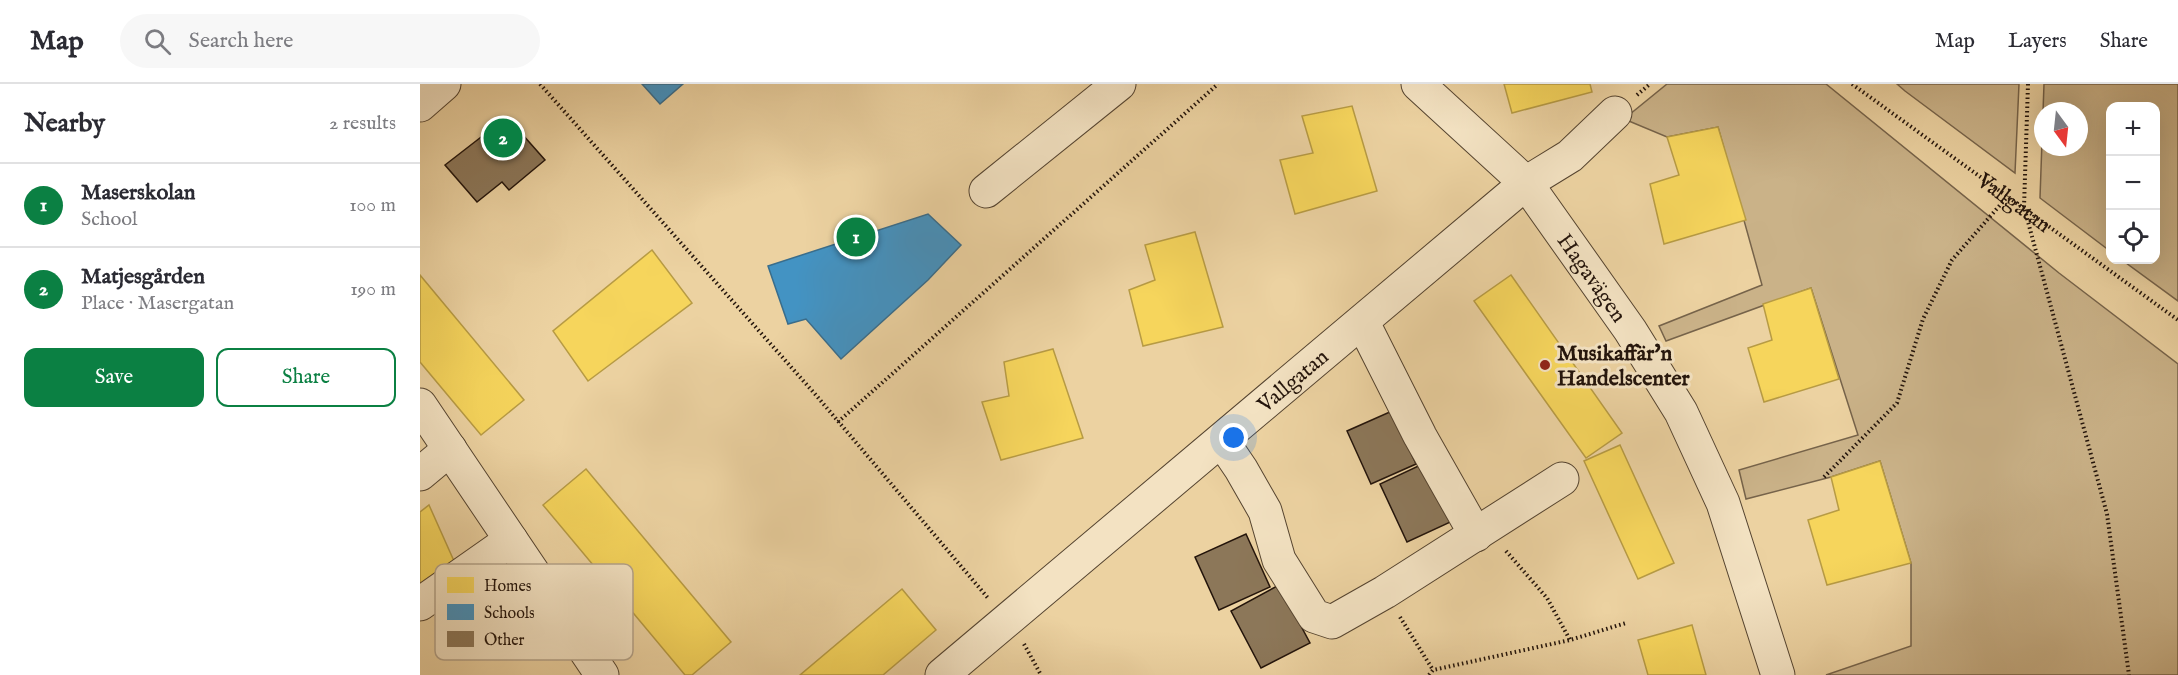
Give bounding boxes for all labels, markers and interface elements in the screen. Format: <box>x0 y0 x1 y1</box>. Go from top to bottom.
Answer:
search box <box>120 14 540 68</box>
text: Map <box>30 24 84 59</box>
icon: search <box>141 25 174 58</box>
text: Search here <box>189 27 293 55</box>
text: Map <box>1935 28 1975 55</box>
text: Layers <box>2008 28 2067 55</box>
text: Share <box>2100 28 2148 55</box>
north arrow <box>2034 102 2088 156</box>
map controls <box>2106 102 2160 264</box>
button: + <box>2106 102 2160 156</box>
text: Nearby <box>24 107 105 140</box>
text: 2 results <box>329 111 396 136</box>
pin: 2 <box>484 116 523 160</box>
button: − <box>2106 156 2160 210</box>
street label: Vallgatan <box>1970 167 2056 240</box>
text: Maserskolan <box>81 179 195 207</box>
text: 1 <box>40 193 47 218</box>
text: 100 m <box>349 193 396 218</box>
text: School <box>81 207 137 232</box>
button: locate <box>2106 210 2160 264</box>
pin: 1 <box>836 214 876 260</box>
street label: Hagavägen <box>1550 228 1632 329</box>
text: Matjesgården <box>81 263 205 291</box>
text: 2 <box>39 277 48 302</box>
text: 190 m <box>350 277 396 302</box>
text: Place · Masergatan <box>81 291 234 316</box>
place label: Musikaffär'n Handelscenter <box>1557 340 1691 393</box>
street label: Vallgatan <box>1251 343 1335 420</box>
button: Save <box>24 348 204 407</box>
button: Share <box>216 348 396 407</box>
marker: Musikaffär'n Handelscenter <box>1538 358 1552 372</box>
your location <box>1219 423 1248 452</box>
legend <box>435 564 633 660</box>
text: Homes <box>484 577 532 597</box>
text: Schools <box>484 604 535 624</box>
text: Other <box>484 631 525 651</box>

